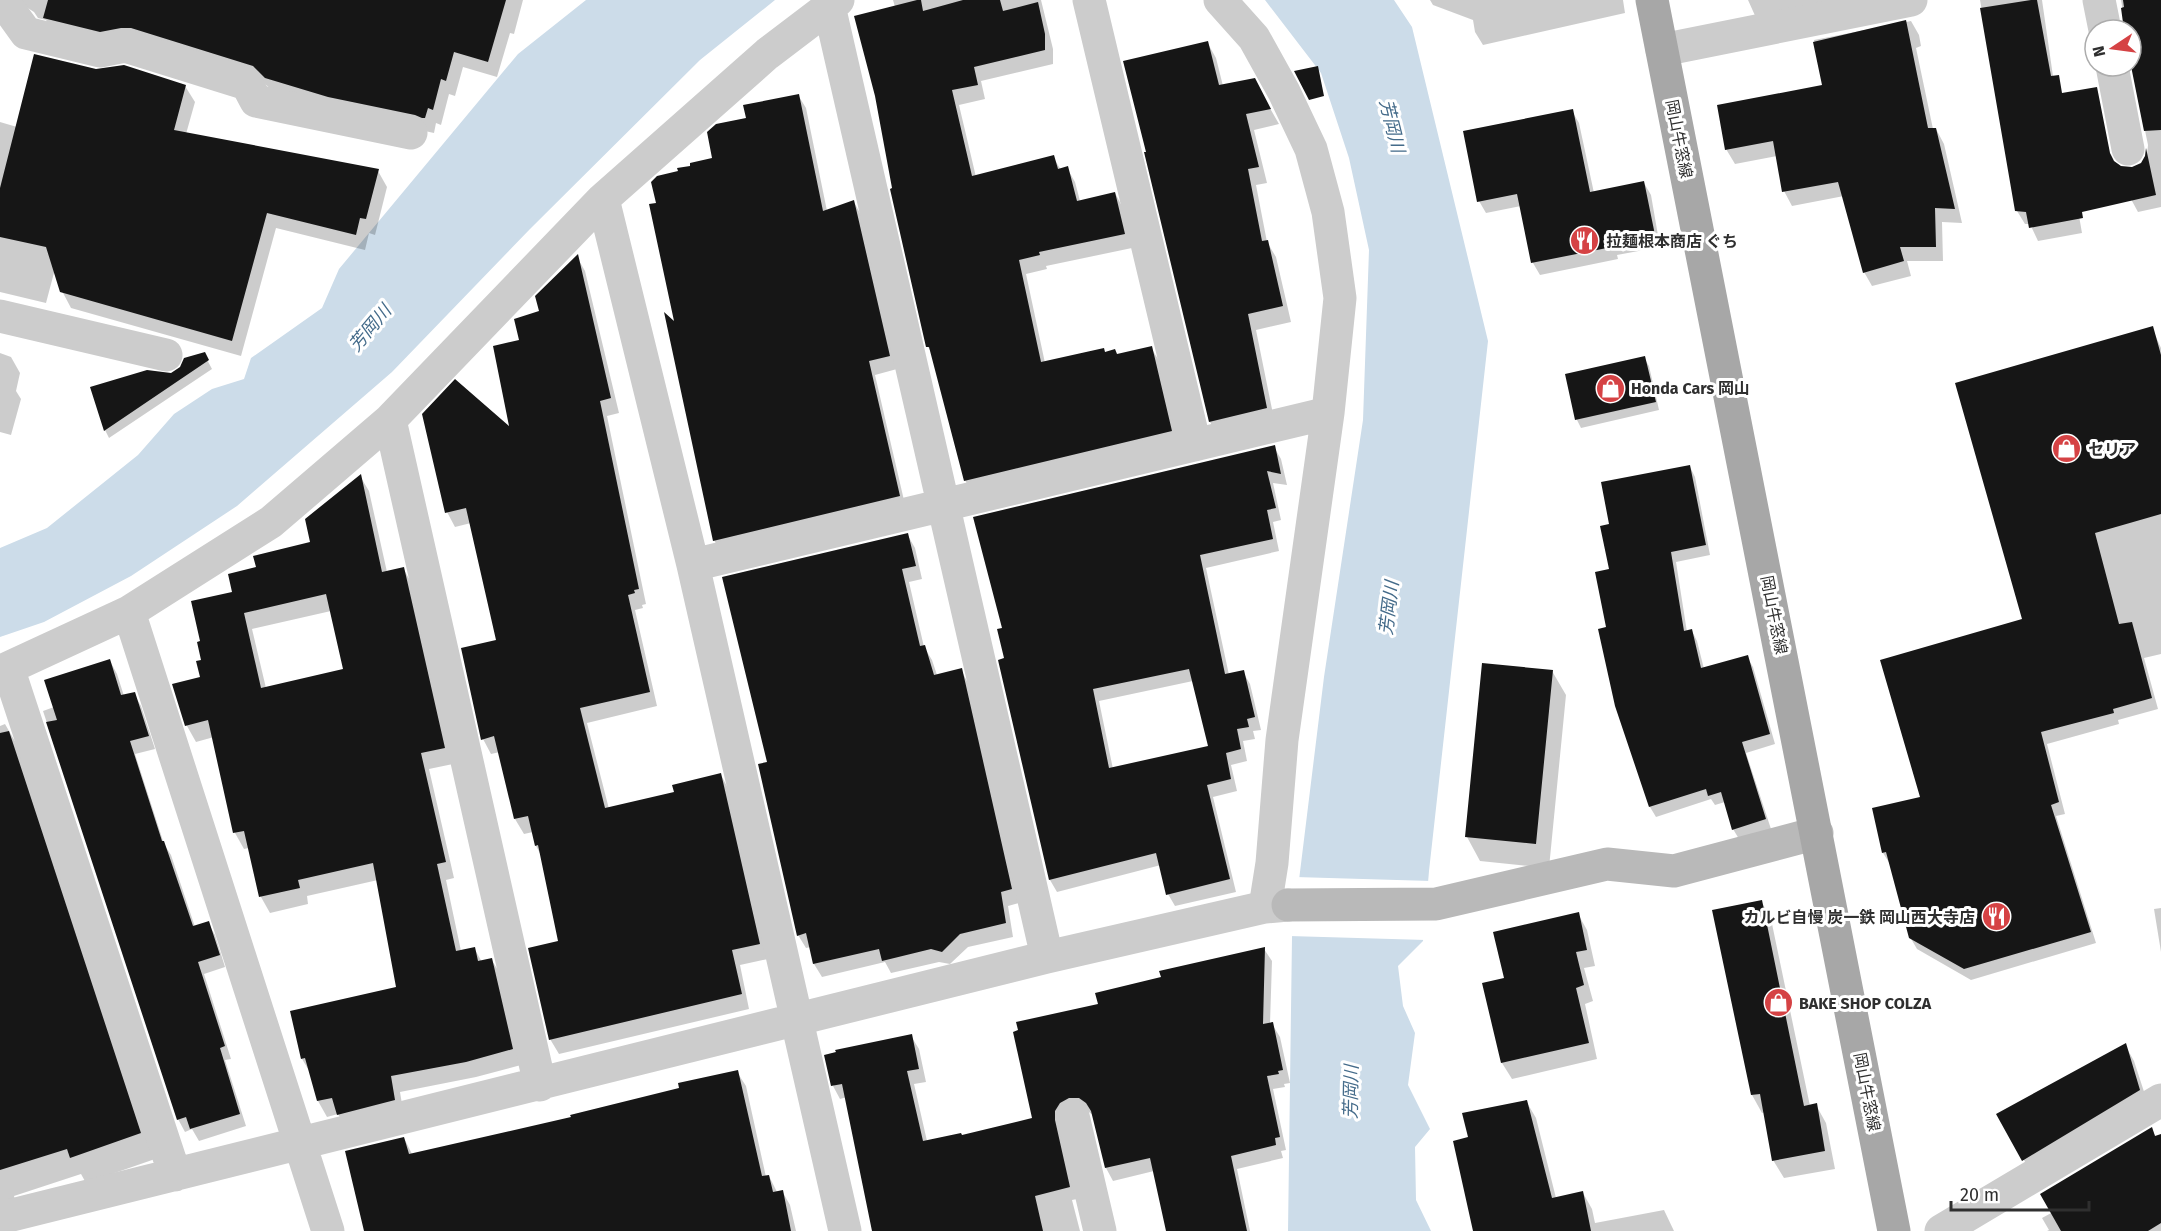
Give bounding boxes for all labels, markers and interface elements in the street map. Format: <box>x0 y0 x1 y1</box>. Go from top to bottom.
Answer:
north arrow <box>2083 18 2143 78</box>
text: N <box>2088 44 2109 59</box>
water label: 芳岡川 <box>1375 97 1410 157</box>
street label: 岡山牛窓線 <box>1662 98 1696 180</box>
restaurant icon: 拉麺根本商店 ぐち <box>1569 225 1601 257</box>
place label: 拉麺根本商店 ぐち <box>1606 232 1738 251</box>
water label: 芳岡川 <box>344 299 397 356</box>
shop icon: Honda Cars 岡山 <box>1594 372 1626 404</box>
place label: Honda Cars 岡山 <box>1631 379 1750 398</box>
shop icon: セリア <box>2051 433 2083 465</box>
place label: セリア <box>2088 440 2136 459</box>
street label: 岡山牛窓線 <box>1757 574 1791 656</box>
water label: 芳岡川 <box>1375 578 1403 636</box>
restaurant icon: カルビ自慢 炭一鉄 岡山西大寺店 <box>1980 901 2012 933</box>
place label: カルビ自慢 炭一鉄 岡山西大寺店 <box>1743 908 1975 927</box>
shop icon: BAKE SHOP COLZA <box>1762 987 1794 1019</box>
place label: BAKE SHOP COLZA <box>1799 994 1932 1013</box>
street label: 岡山牛窓線 <box>1850 1051 1884 1133</box>
water label: 芳岡川 <box>1340 1063 1363 1119</box>
scale bar <box>1951 1174 2089 1212</box>
text: 20 m <box>1960 1184 1999 1206</box>

